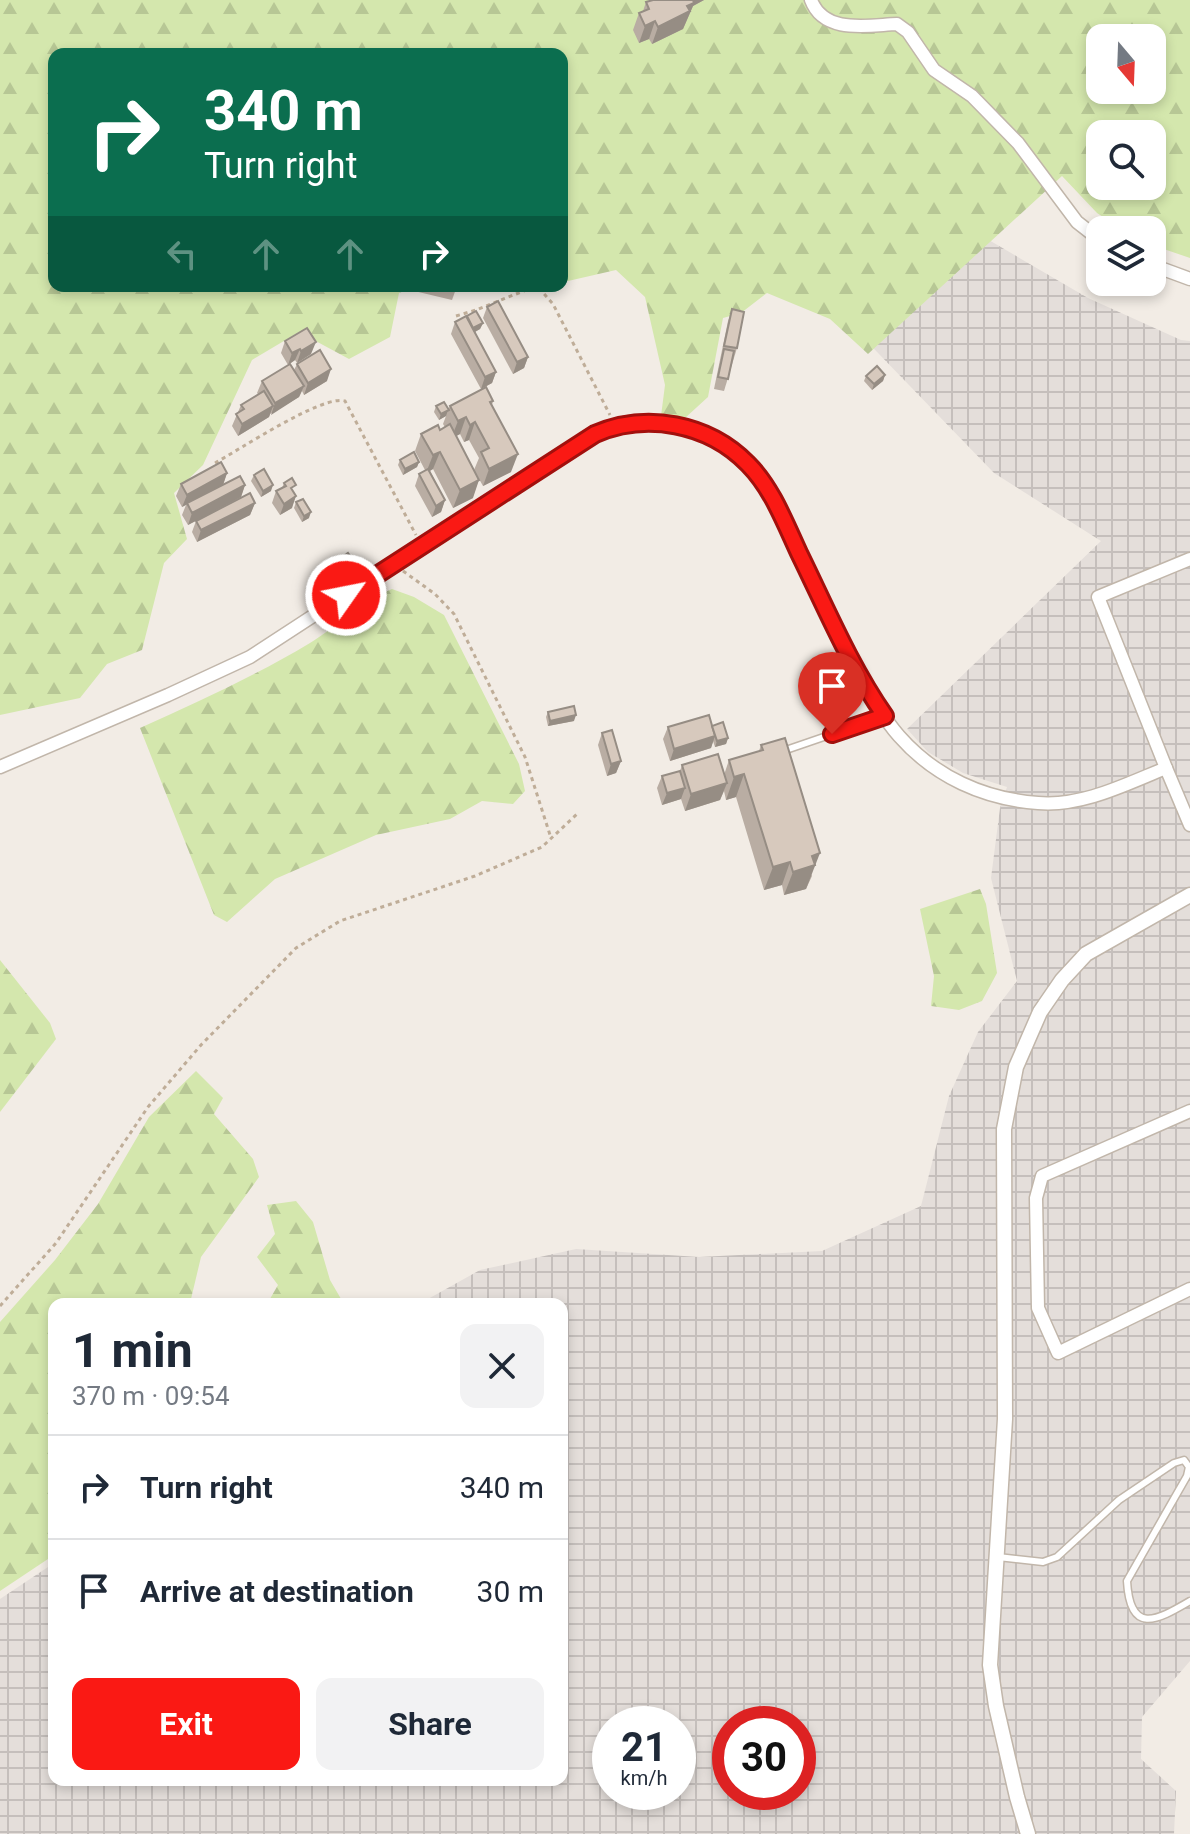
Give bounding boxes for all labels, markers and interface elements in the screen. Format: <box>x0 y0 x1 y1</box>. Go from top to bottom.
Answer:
north arrow <box>1086 24 1166 104</box>
map controls <box>1086 24 1166 296</box>
text: 340 m <box>204 78 363 144</box>
icon: right <box>72 80 176 184</box>
button: search <box>1086 120 1166 200</box>
text: Turn right <box>204 145 357 187</box>
button: layers <box>1086 216 1166 296</box>
icon: left <box>160 232 204 276</box>
icon: ahead <box>244 232 288 276</box>
icon: ahead <box>328 232 372 276</box>
icon: right <box>412 232 456 276</box>
position arrow <box>304 553 388 637</box>
pin <box>798 652 866 734</box>
icon: arrive <box>810 664 854 708</box>
text: 1 min <box>72 1322 193 1379</box>
button: close <box>460 1324 544 1408</box>
text: 370 m · 09:54 <box>72 1381 230 1411</box>
icon: right <box>72 1465 116 1509</box>
text: Turn right <box>140 1470 273 1505</box>
text: 340 m <box>460 1470 544 1505</box>
icon: arrive <box>72 1569 116 1613</box>
text: Arrive at destination <box>140 1574 414 1609</box>
text: 30 m <box>477 1574 544 1609</box>
button: Exit <box>72 1678 300 1770</box>
button: Share <box>316 1678 544 1770</box>
speed limit sign: 30 <box>712 1706 816 1810</box>
text: 21 <box>621 1724 667 1771</box>
text: km/h <box>621 1766 667 1790</box>

